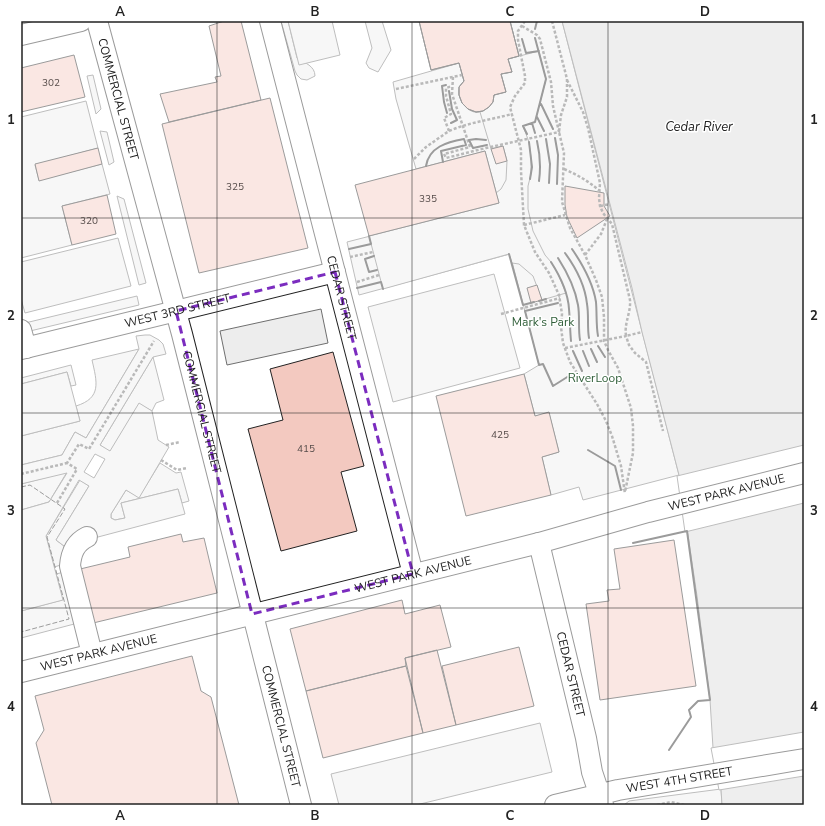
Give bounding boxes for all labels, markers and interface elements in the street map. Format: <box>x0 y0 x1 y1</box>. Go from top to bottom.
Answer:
text: A <box>115 3 125 21</box>
text: B <box>311 3 320 21</box>
text: C <box>506 3 515 21</box>
text: D <box>700 3 710 21</box>
street label: COMMERCIAL STREET <box>94 36 143 163</box>
house number: 302 <box>42 76 60 90</box>
text: 1 <box>7 111 15 129</box>
text: 1 <box>810 111 818 129</box>
water label: Cedar River <box>665 118 733 136</box>
house number: 325 <box>226 180 244 194</box>
house number: 335 <box>419 192 437 206</box>
house number: 320 <box>80 214 98 228</box>
street label: CEDAR STREET <box>323 254 360 343</box>
street label: WEST 3RD STREET <box>123 290 233 331</box>
text: 2 <box>7 307 15 325</box>
text: 2 <box>810 307 818 325</box>
park label: Mark's Park <box>512 314 575 330</box>
street label: COMMERCIAL STREET <box>179 349 225 476</box>
park label: RiverLoop <box>568 370 622 386</box>
house number: 425 <box>491 428 509 442</box>
house number: 415 <box>297 442 315 456</box>
street label: WEST PARK AVENUE <box>666 470 786 515</box>
text: 3 <box>7 502 15 520</box>
text: 3 <box>810 502 818 520</box>
street label: WEST PARK AVENUE <box>353 552 473 597</box>
street label: WEST PARK AVENUE <box>39 630 159 675</box>
street label: CEDAR STREET <box>553 630 589 719</box>
street label: COMMERCIAL STREET <box>258 663 304 790</box>
text: 4 <box>7 698 15 716</box>
text: 4 <box>810 698 818 716</box>
street label: WEST 4TH STREET <box>625 763 735 797</box>
text: A <box>115 807 125 825</box>
text: B <box>311 807 320 825</box>
text: C <box>506 807 515 825</box>
text: D <box>700 807 710 825</box>

